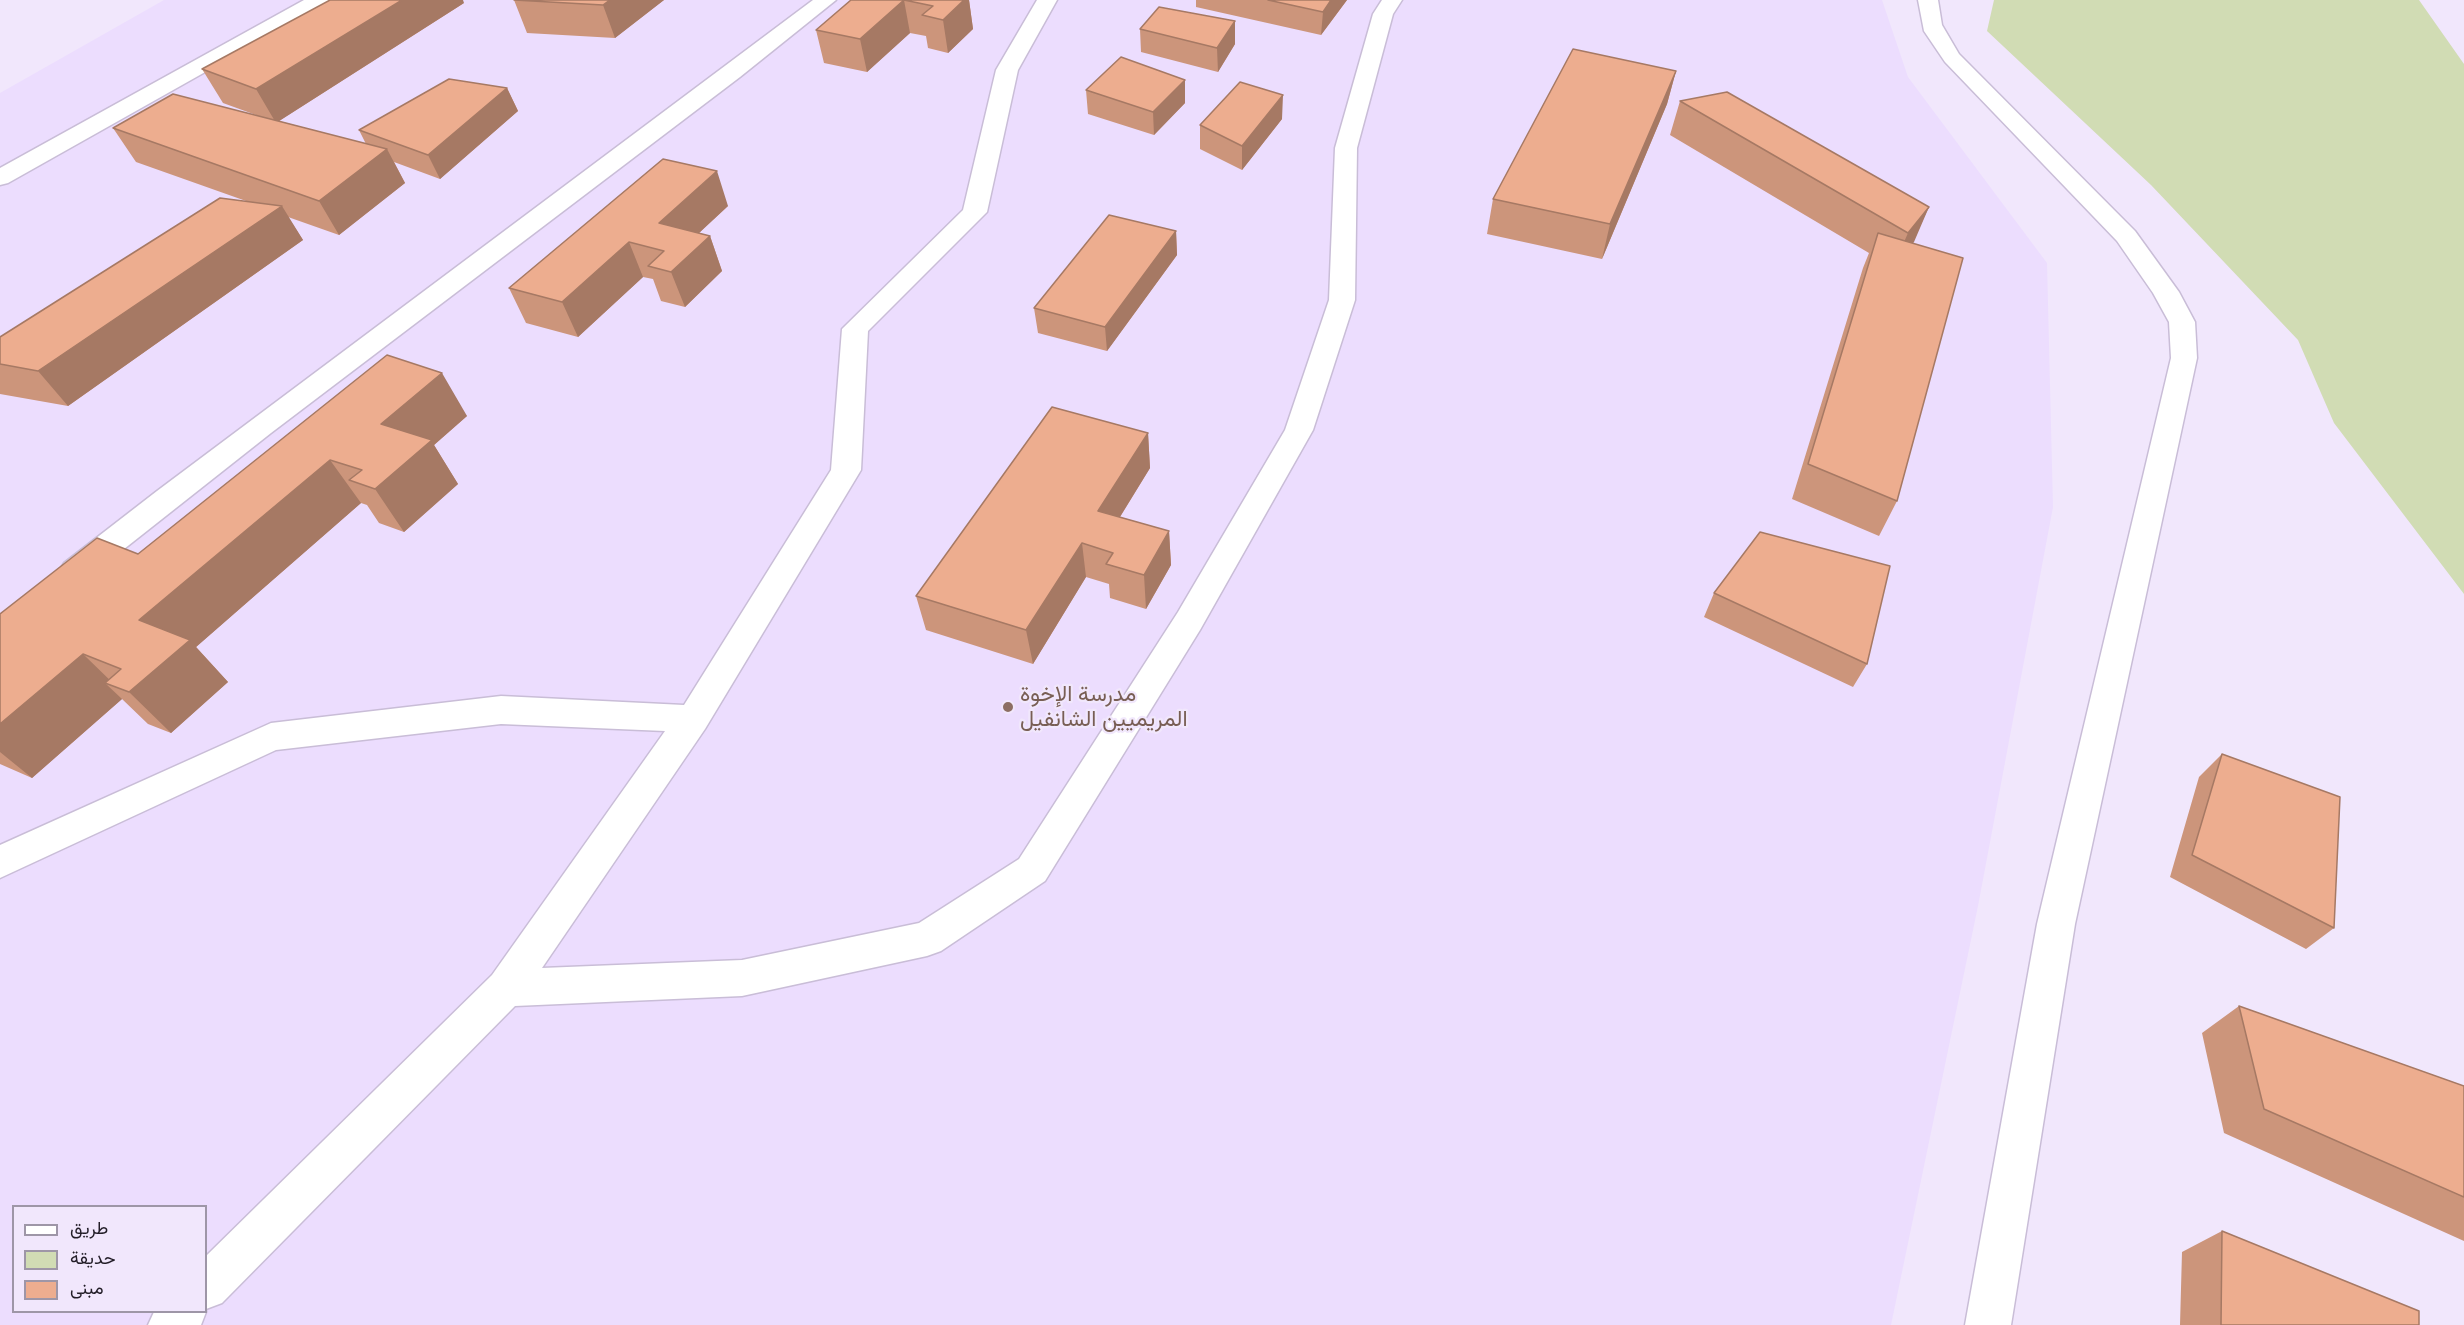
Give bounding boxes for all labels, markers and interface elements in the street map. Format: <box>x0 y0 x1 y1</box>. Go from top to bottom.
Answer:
place label: مدرسة الإخوة المريميين الشانفيل <box>1020 681 1188 732</box>
marker: مدرسة الإخوة المريميين الشانفيل <box>1001 700 1015 714</box>
legend <box>12 1205 207 1313</box>
text: طريق <box>70 1216 108 1239</box>
text: حديقة <box>70 1246 116 1269</box>
text: مبنى <box>70 1276 104 1299</box>

